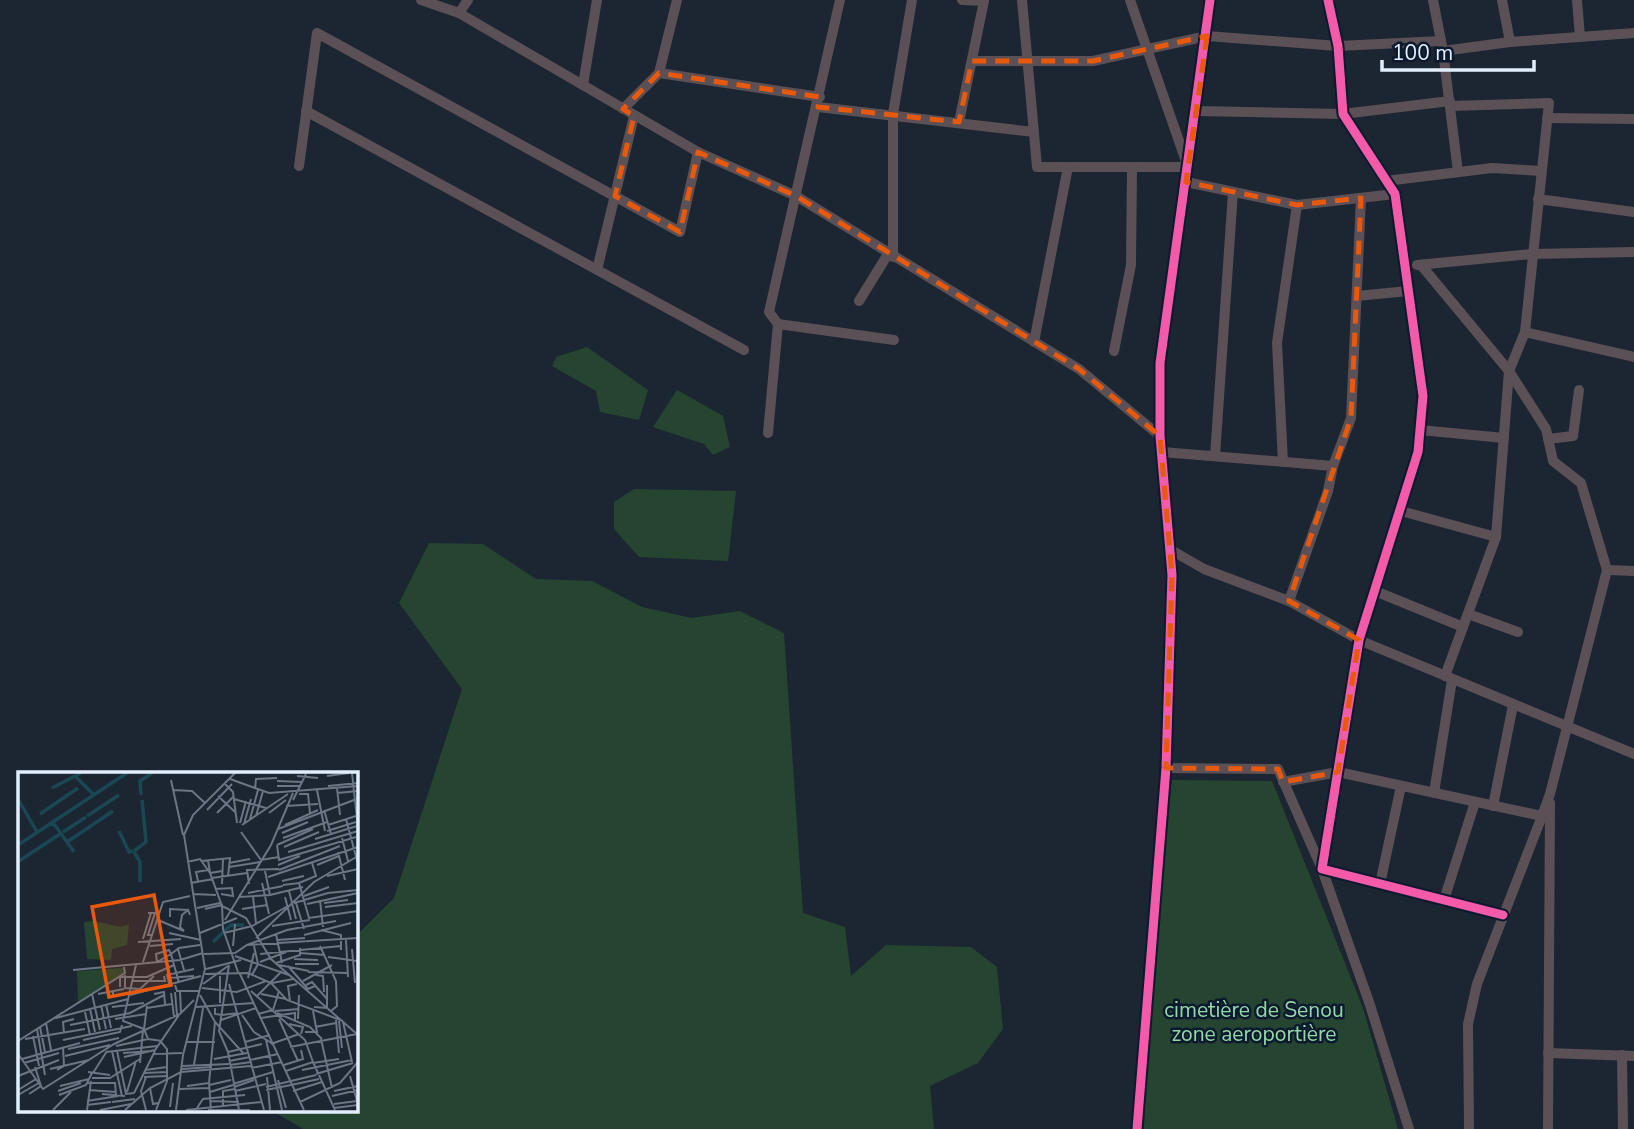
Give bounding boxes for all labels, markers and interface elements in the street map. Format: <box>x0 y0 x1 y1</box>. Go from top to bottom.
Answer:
scale bar <box>1382 28 1534 72</box>
text: 100 m <box>1392 39 1453 67</box>
inset map <box>18 772 357 1112</box>
park label: cimetière de Senou zone aeroportière <box>1164 996 1344 1048</box>

